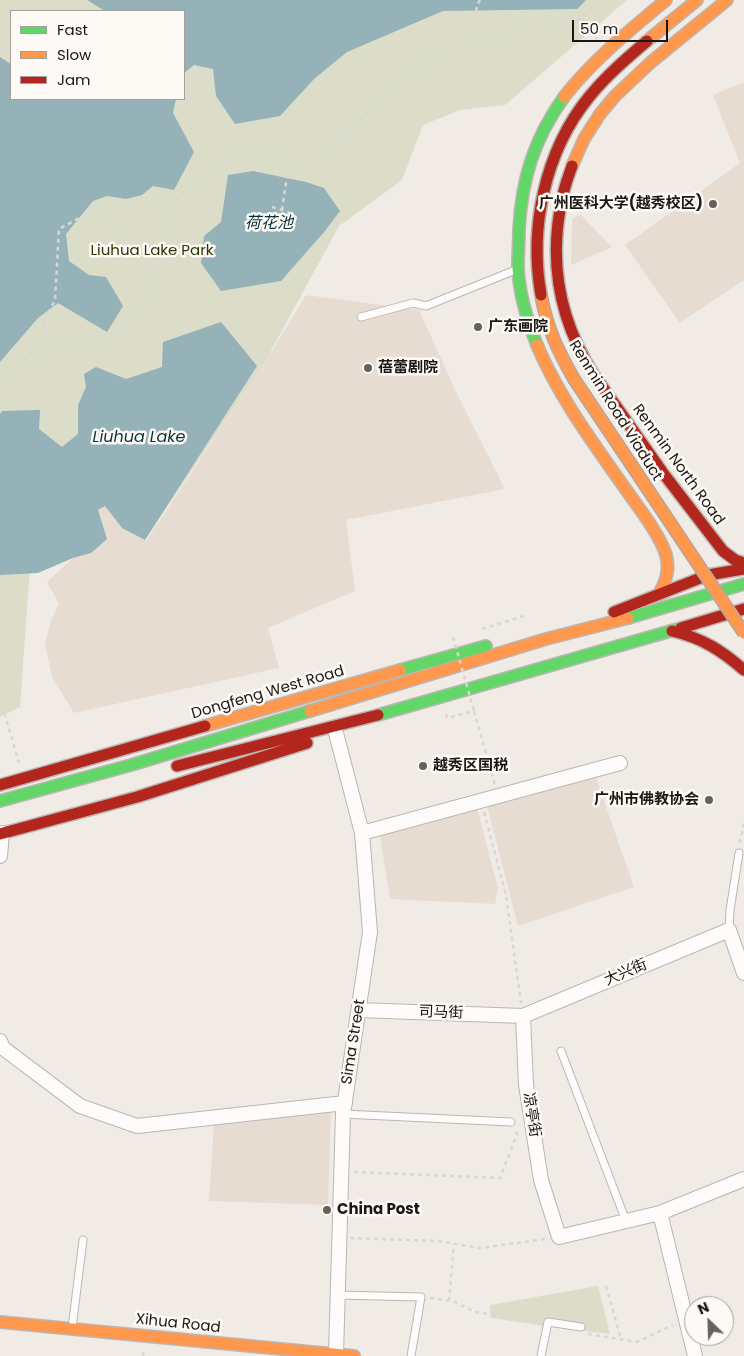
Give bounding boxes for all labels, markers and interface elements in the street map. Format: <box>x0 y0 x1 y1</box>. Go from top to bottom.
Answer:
legend <box>10 10 185 100</box>
scale bar <box>574 10 670 42</box>
text: 50 m <box>580 18 618 39</box>
text: Fast <box>57 19 88 40</box>
text: Slow <box>57 44 91 65</box>
text: Jam <box>57 69 91 90</box>
place label: 广州医科大学(越秀校区) <box>539 195 703 213</box>
marker: 广州医科大学(越秀校区) <box>707 198 719 210</box>
water label: 荷花池 <box>245 214 293 234</box>
park label: Liuhua Lake Park <box>91 242 213 260</box>
place label: 广东画院 <box>488 318 548 336</box>
marker: 广东画院 <box>472 321 484 333</box>
street label: Renmin Road Viaduct <box>564 338 666 484</box>
place label: 蓓蕾剧院 <box>378 359 438 377</box>
marker: 蓓蕾剧院 <box>362 362 374 374</box>
street label: Renmin North Road <box>628 401 728 529</box>
water label: Liuhua Lake <box>92 428 186 448</box>
street label: Dongfeng West Road <box>190 663 346 723</box>
place label: 越秀区国税 <box>433 757 508 775</box>
marker: 越秀区国税 <box>417 760 429 772</box>
place label: 广州市佛教协会 <box>594 791 699 809</box>
marker: 广州市佛教协会 <box>703 794 715 806</box>
street label: 大兴街 <box>602 956 650 990</box>
street label: Sima Street <box>338 998 370 1086</box>
street label: 司马街 <box>418 1003 464 1023</box>
street label: 凉亭街 <box>519 1091 543 1139</box>
place label: China Post <box>337 1201 420 1219</box>
marker: China Post <box>321 1204 333 1216</box>
north arrow <box>684 1296 734 1346</box>
text: N <box>694 1297 712 1319</box>
street label: Xihua Road <box>135 1311 221 1337</box>

